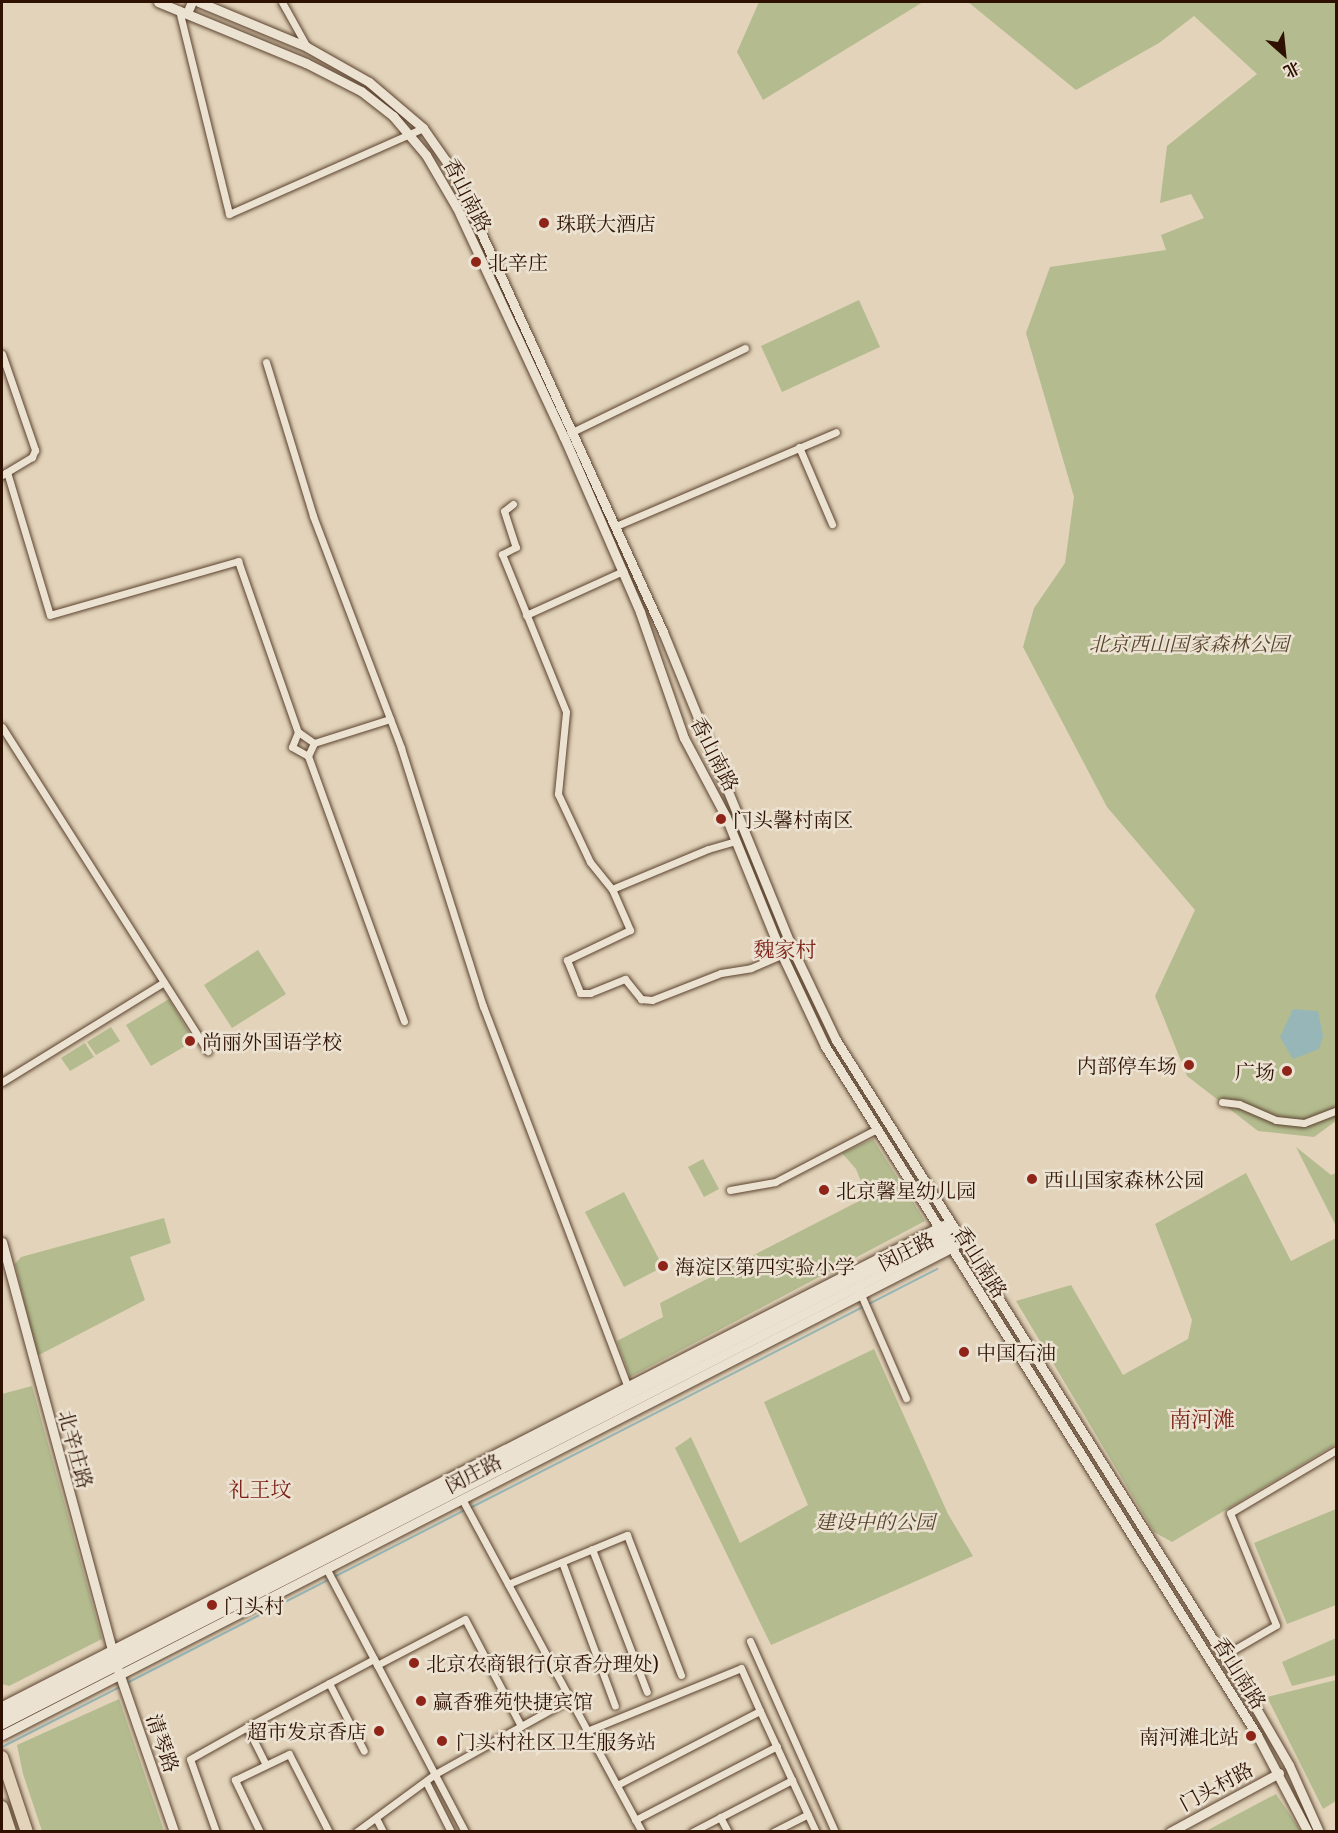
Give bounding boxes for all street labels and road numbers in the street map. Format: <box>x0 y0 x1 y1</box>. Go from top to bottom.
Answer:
street label: 香山南路 <box>439 154 497 236</box>
street label: 香山南路 <box>686 713 744 795</box>
street label: 香山南路 <box>950 1222 1012 1302</box>
street label: 闵庄路 <box>874 1227 938 1275</box>
street label: 北辛庄路 <box>54 1407 98 1491</box>
street label: 闵庄路 <box>441 1449 505 1497</box>
street label: 香山南路 <box>1209 1633 1271 1713</box>
street label: 清琴路 <box>142 1711 184 1775</box>
street label: 门头村路 <box>1175 1757 1257 1815</box>

